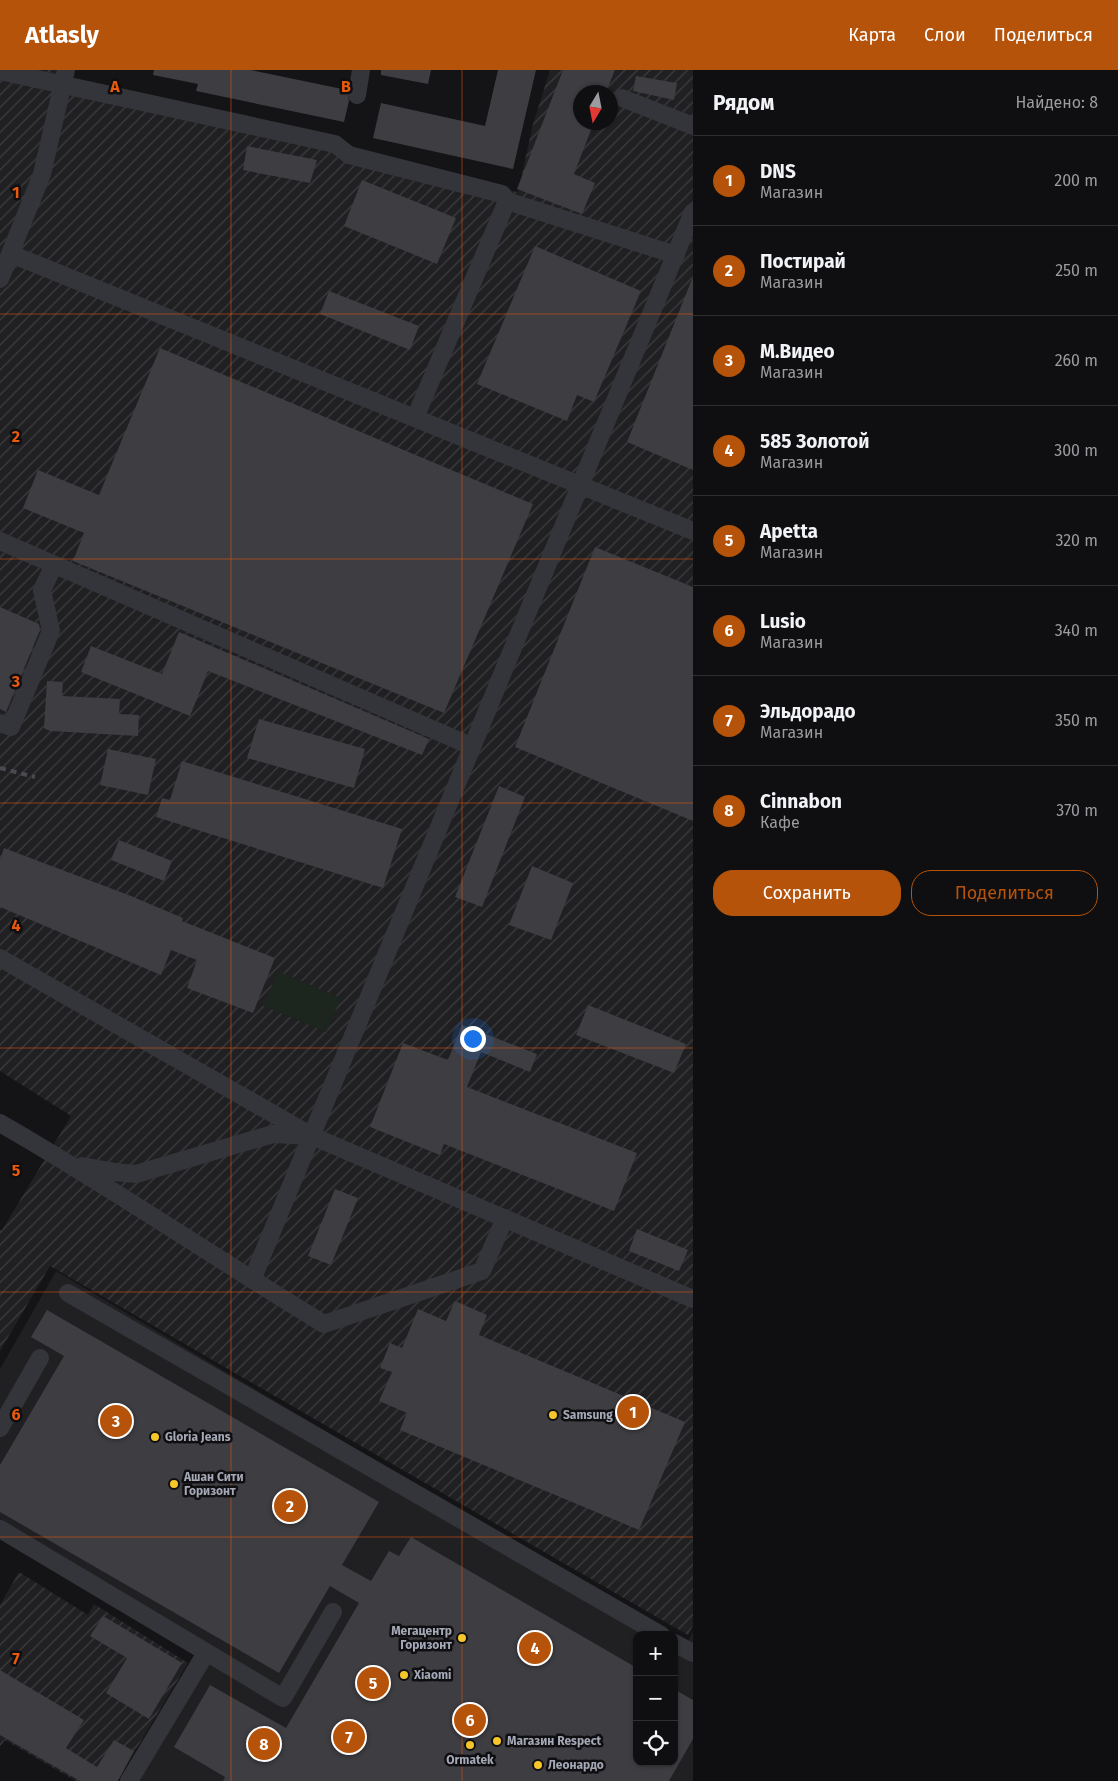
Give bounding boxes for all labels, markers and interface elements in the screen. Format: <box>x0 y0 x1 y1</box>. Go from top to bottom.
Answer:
text: Atlasly <box>25 21 99 49</box>
text: Карта <box>848 24 896 46</box>
text: Слои <box>924 24 966 46</box>
text: Поделиться <box>994 24 1093 46</box>
text: A <box>109 77 120 96</box>
text: B <box>341 77 351 96</box>
north arrow <box>573 85 618 130</box>
text: Рядом <box>713 90 774 116</box>
text: Найдено: 8 <box>1015 93 1098 112</box>
text: DNS <box>760 160 796 183</box>
text: 1 <box>725 171 733 190</box>
text: 200 m <box>1054 171 1098 190</box>
text: 1 <box>12 183 20 202</box>
text: Магазин <box>760 183 823 202</box>
text: Постирай <box>760 250 846 273</box>
text: 2 <box>725 261 733 280</box>
text: 250 m <box>1055 261 1098 280</box>
text: Магазин <box>760 273 823 292</box>
text: М.Видео <box>760 340 835 363</box>
text: 3 <box>725 351 733 370</box>
text: 260 m <box>1055 351 1098 370</box>
text: Магазин <box>760 363 823 382</box>
text: 2 <box>12 427 20 446</box>
text: 585 Золотой <box>760 430 869 453</box>
text: 4 <box>724 441 734 460</box>
text: 300 m <box>1054 441 1098 460</box>
text: Магазин <box>760 453 823 472</box>
text: Apetta <box>760 520 818 543</box>
text: 5 <box>725 531 733 550</box>
text: 320 m <box>1055 531 1098 550</box>
text: Магазин <box>760 543 823 562</box>
text: Lusio <box>760 610 806 633</box>
text: 6 <box>724 621 734 640</box>
text: 340 m <box>1055 621 1098 640</box>
text: Магазин <box>760 633 823 652</box>
text: 3 <box>11 672 20 691</box>
text: Эльдорадо <box>760 700 855 723</box>
text: 7 <box>725 711 733 730</box>
text: 350 m <box>1055 711 1098 730</box>
text: Магазин <box>760 723 823 742</box>
text: Cinnabon <box>760 790 842 813</box>
text: 8 <box>724 801 734 820</box>
text: 370 m <box>1056 801 1098 820</box>
text: Кафе <box>760 813 800 832</box>
button: Сохранить <box>713 870 901 916</box>
button: Поделиться <box>911 870 1098 916</box>
text: 4 <box>11 916 21 935</box>
your location <box>460 1026 486 1052</box>
text: 5 <box>12 1161 21 1180</box>
pin: 1 <box>617 1393 649 1431</box>
pin: 3 <box>100 1402 132 1440</box>
text: 6 <box>11 1405 21 1424</box>
place label: Samsung <box>563 1408 613 1422</box>
marker: Samsung <box>547 1409 559 1421</box>
place label: Gloria Jeans <box>165 1430 231 1444</box>
marker: Gloria Jeans <box>149 1431 161 1443</box>
place label: Ашан Сити Горизонт <box>183 1470 244 1498</box>
marker: Ашан Сити Горизонт <box>168 1478 180 1490</box>
pin: 2 <box>274 1487 306 1525</box>
place label: Мегацентр Горизонт <box>391 1624 452 1652</box>
pin: 4 <box>519 1629 551 1667</box>
map controls <box>633 1631 678 1766</box>
button: + <box>633 1631 678 1676</box>
marker: Мегацентр Горизонт <box>456 1632 468 1644</box>
text: 7 <box>12 1649 20 1668</box>
pin: 5 <box>357 1664 389 1702</box>
place label: Xiaomi <box>413 1668 451 1682</box>
marker: Xiaomi <box>398 1669 410 1681</box>
button: − <box>633 1676 678 1721</box>
pin: 6 <box>454 1701 486 1739</box>
pin: 7 <box>333 1718 365 1756</box>
button: locate <box>633 1721 678 1766</box>
pin: 8 <box>248 1725 280 1763</box>
place label: Магазин Respect <box>507 1734 601 1748</box>
marker: Магазин Respect <box>491 1735 503 1747</box>
marker: Ormatek <box>464 1739 476 1751</box>
place label: Ormatek <box>446 1753 494 1767</box>
place label: Леонардо <box>548 1758 604 1772</box>
marker: Леонардо <box>532 1759 544 1771</box>

